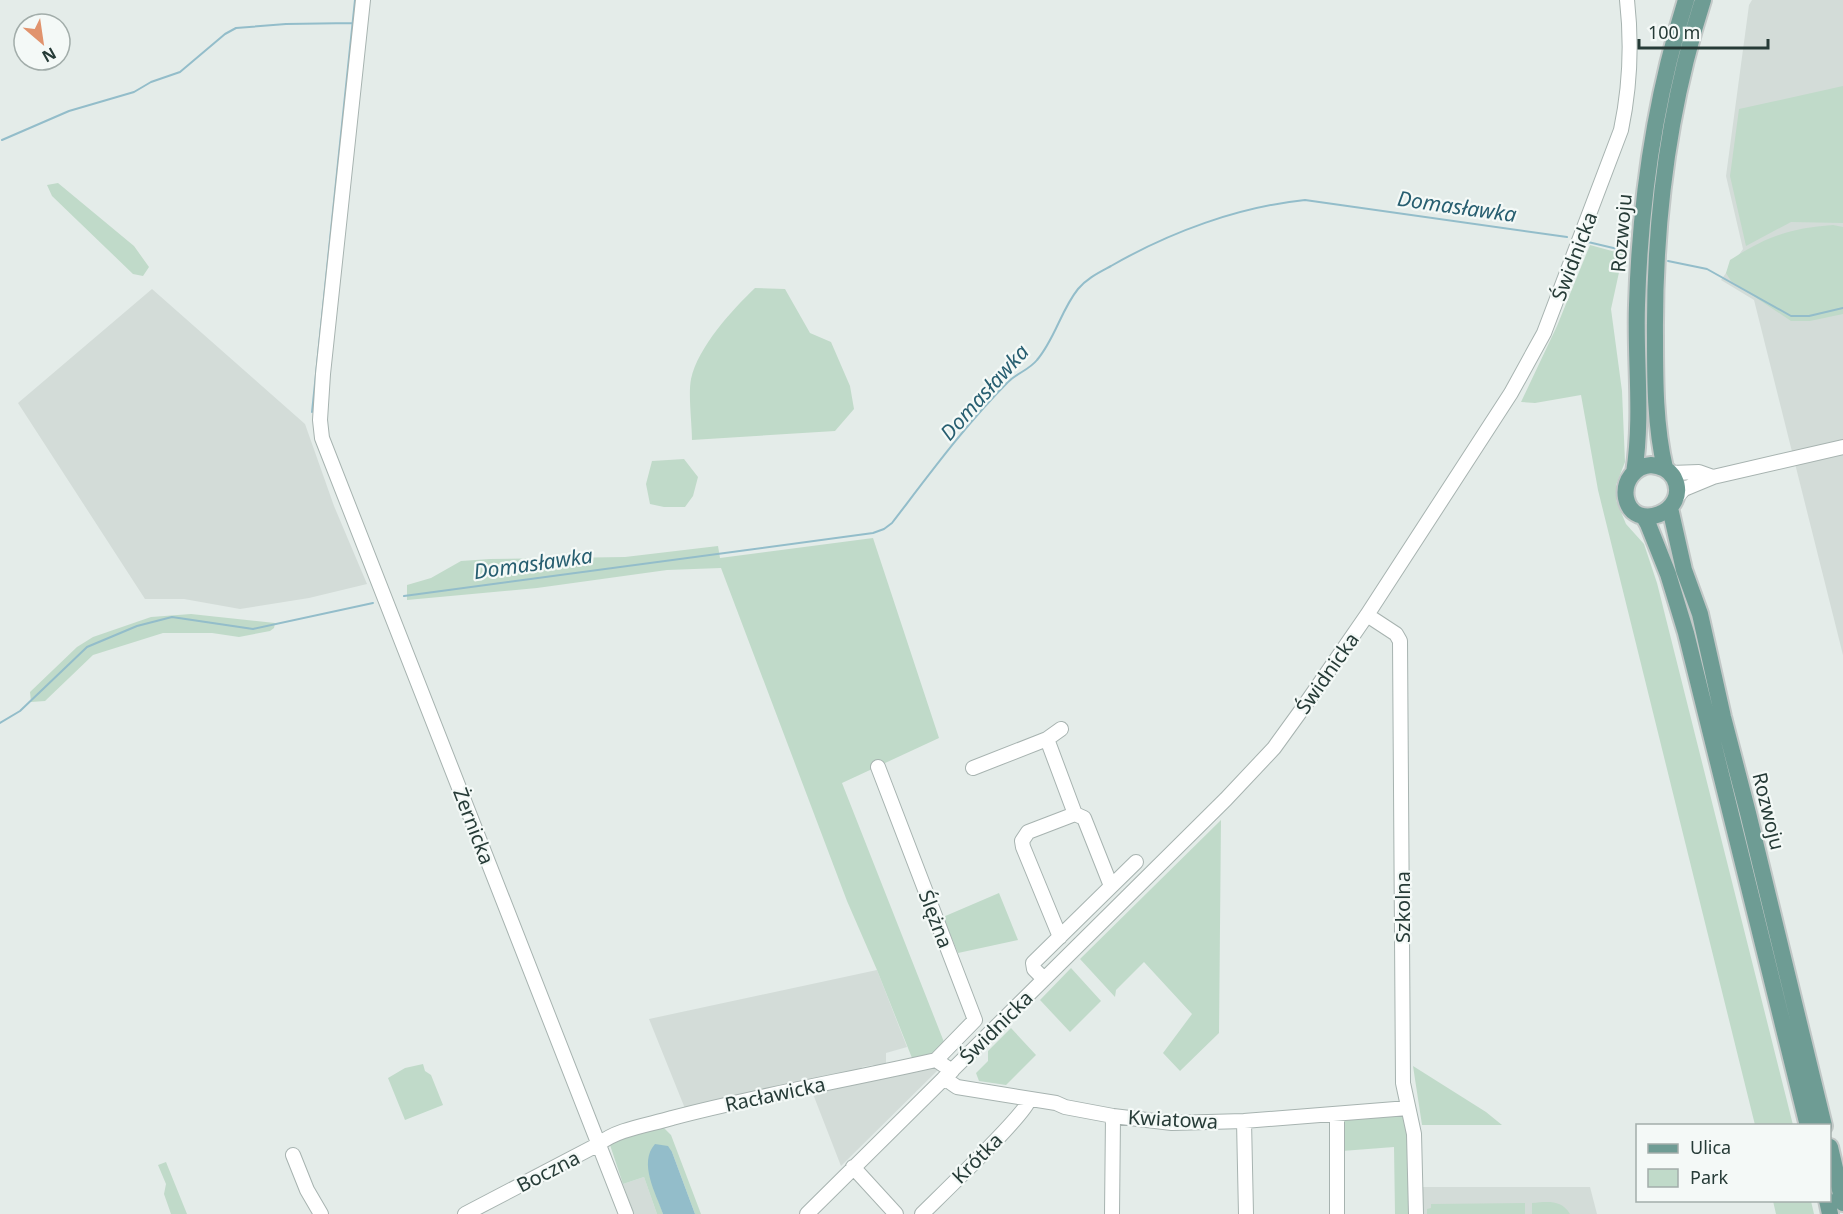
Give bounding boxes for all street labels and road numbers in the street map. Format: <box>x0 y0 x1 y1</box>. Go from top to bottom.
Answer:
street label: Rozwoju <box>1604 192 1638 274</box>
street label: Świdnicka <box>1545 208 1603 304</box>
street label: Świdnicka <box>1289 627 1365 719</box>
street label: Rozwoju <box>1746 769 1792 853</box>
street label: Żernicka <box>447 784 501 868</box>
street label: Szkolna <box>1389 871 1416 943</box>
street label: Ślężna <box>913 886 959 952</box>
street label: Świdnicka <box>954 985 1038 1069</box>
street label: Racławicka <box>722 1070 828 1118</box>
street label: Kwiatowa <box>1127 1103 1219 1135</box>
street label: Krótka <box>946 1127 1008 1189</box>
street label: Boczna <box>512 1144 584 1198</box>

